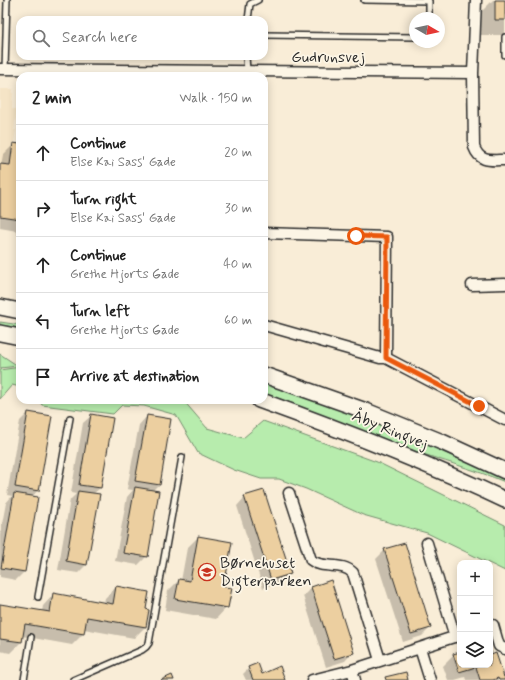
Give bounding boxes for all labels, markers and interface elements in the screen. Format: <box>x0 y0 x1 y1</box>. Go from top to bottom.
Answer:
north arrow <box>409 12 445 48</box>
search box <box>16 16 268 60</box>
icon: search <box>30 27 52 49</box>
text: Search here <box>62 28 138 48</box>
street label: Gudrunsvej <box>291 47 365 68</box>
text: 2 min <box>32 87 72 109</box>
text: Walk · 150 m <box>179 90 252 107</box>
text: Continue <box>70 134 126 154</box>
icon: ahead <box>32 142 54 164</box>
text: 20 m <box>224 144 252 161</box>
text: Else Kai Sass' Gade <box>70 154 176 171</box>
text: Turn right <box>70 190 137 210</box>
icon: right <box>32 198 54 220</box>
text: 30 m <box>225 200 252 217</box>
text: Else Kai Sass' Gade <box>70 210 176 227</box>
route start <box>347 227 365 245</box>
text: Continue <box>70 246 126 266</box>
icon: ahead <box>32 254 54 276</box>
text: 40 m <box>223 256 252 273</box>
text: Grethe Hjorts Gade <box>70 266 179 283</box>
text: Turn left <box>70 302 130 322</box>
icon: left <box>32 310 54 332</box>
text: 60 m <box>224 312 252 329</box>
text: Grethe Hjorts Gade <box>70 322 179 339</box>
icon: arrive <box>32 366 54 388</box>
text: Arrive at destination <box>70 367 199 387</box>
route end <box>470 397 488 415</box>
street label: Åby Ringvej <box>348 405 431 456</box>
place label: Børnehuset Digterparken <box>220 553 312 593</box>
map controls <box>457 560 493 668</box>
button: + <box>457 560 493 596</box>
school or university icon: Børnehuset Digterparken <box>197 562 217 582</box>
button: − <box>457 596 493 632</box>
button: layers <box>457 632 493 668</box>

